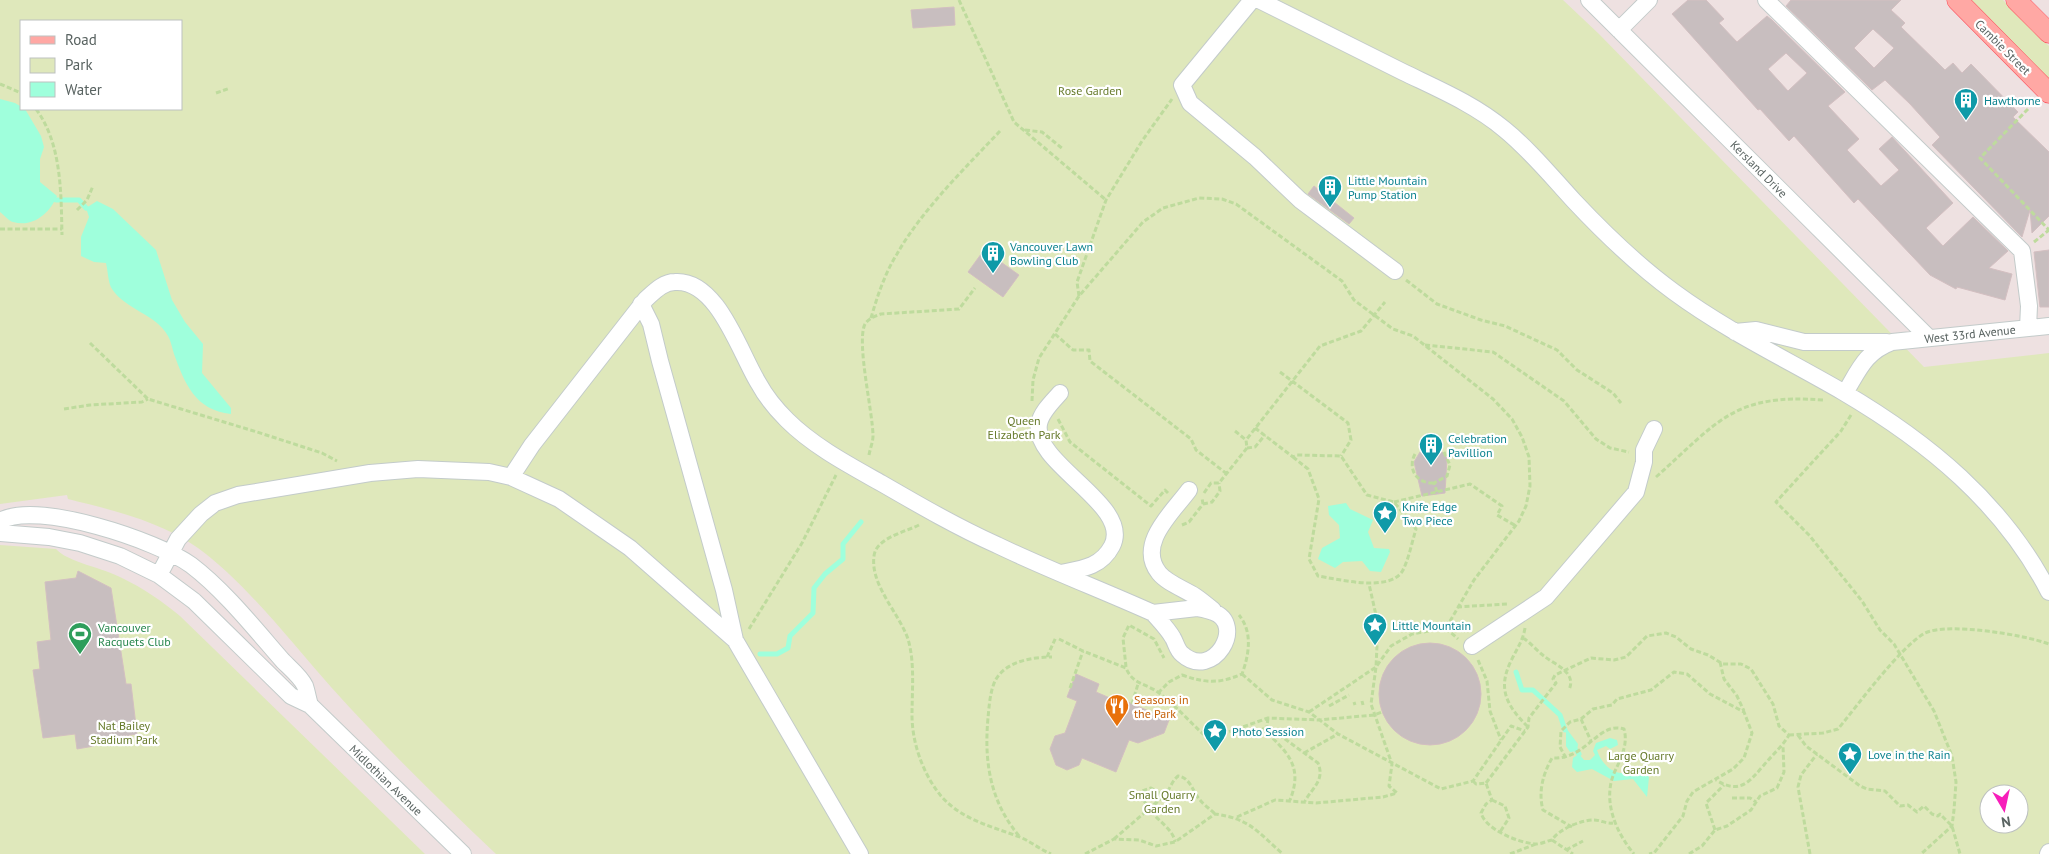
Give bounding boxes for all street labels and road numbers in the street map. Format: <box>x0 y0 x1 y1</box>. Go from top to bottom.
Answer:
street label: Cambie Street <box>1972 16 2034 78</box>
street label: Kersland Drive <box>1727 137 1791 201</box>
street label: West 33rd Avenue <box>1924 322 2016 346</box>
street label: Midlothian Avenue <box>346 741 426 819</box>

